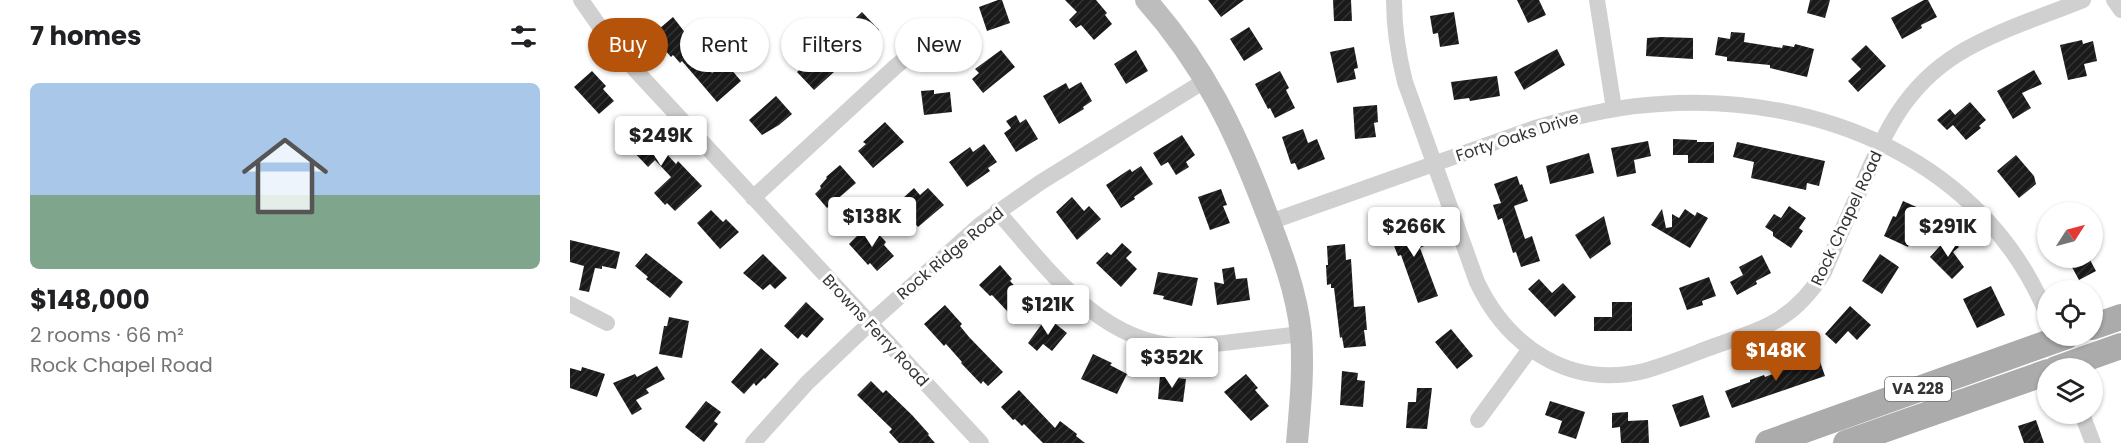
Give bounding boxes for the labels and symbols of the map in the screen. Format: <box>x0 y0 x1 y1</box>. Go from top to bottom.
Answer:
street label: Forty Oaks Drive <box>1453 106 1582 167</box>
pin: $249K <box>619 116 703 167</box>
street label: Rock Chapel Road <box>1805 147 1888 289</box>
pin: $138K <box>830 197 914 248</box>
street label: Rock Ridge Road <box>892 202 1009 305</box>
north arrow <box>2037 202 2103 268</box>
pin: $266K <box>1372 207 1456 258</box>
pin: $291K <box>1906 207 1990 258</box>
street label: Browns Ferry Road <box>817 269 934 392</box>
pin: $121K <box>1006 285 1090 336</box>
pin: $148K <box>1734 331 1818 382</box>
pin: $352K <box>1130 338 1214 389</box>
road number: VA 228 <box>1885 377 1951 401</box>

